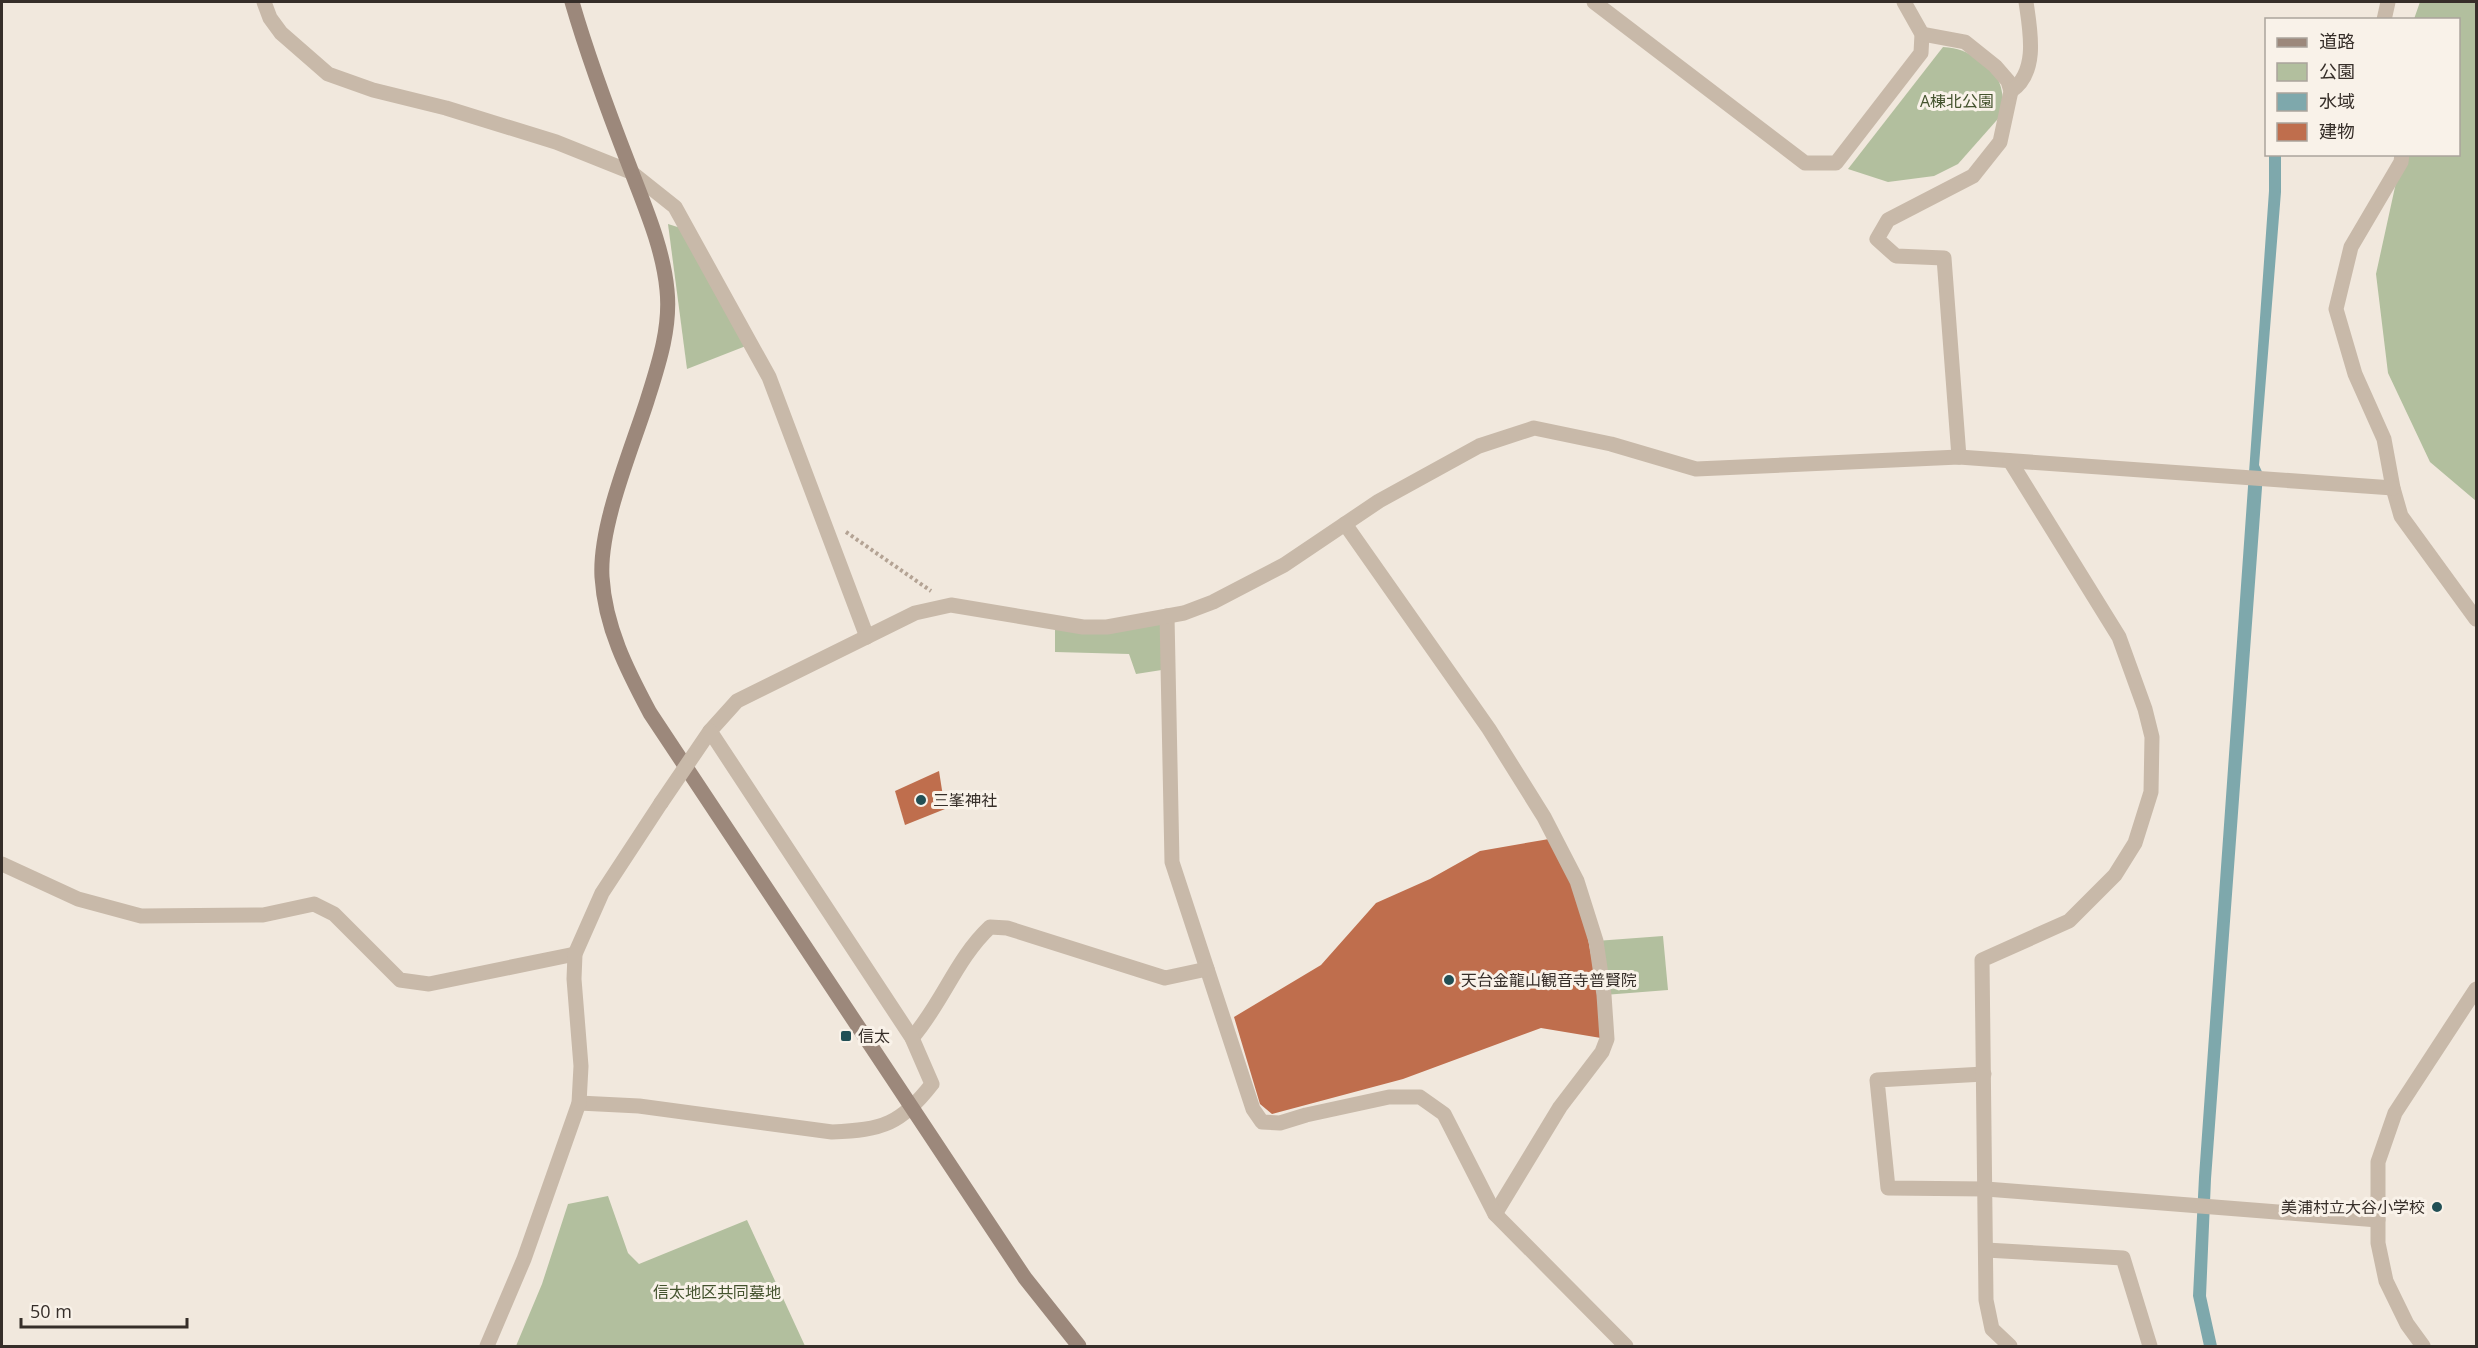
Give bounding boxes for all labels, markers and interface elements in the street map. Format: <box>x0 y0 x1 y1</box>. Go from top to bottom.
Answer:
legend <box>2265 18 2460 156</box>
text: 道路 <box>2319 29 2355 53</box>
text: 公園 <box>2319 59 2355 83</box>
text: 水域 <box>2319 89 2355 113</box>
park label: A棟北公園 <box>1920 90 1994 112</box>
text: 建物 <box>2319 119 2355 143</box>
place label: 三峯神社 <box>933 789 997 811</box>
marker: 三峯神社 <box>914 793 928 807</box>
place label: 天台金龍山観音寺普賢院 <box>1461 969 1637 991</box>
marker: 天台金龍山観音寺普賢院 <box>1442 973 1456 987</box>
place label: 信太 <box>858 1025 890 1047</box>
marker: 信太 <box>839 1029 853 1043</box>
place label: 美浦村立大谷小学校 <box>2281 1196 2425 1218</box>
marker: 美浦村立大谷小学校 <box>2430 1200 2444 1214</box>
park label: 信太地区共同墓地 <box>653 1281 781 1303</box>
scale bar <box>21 1291 188 1329</box>
text: 50 m <box>30 1299 72 1323</box>

